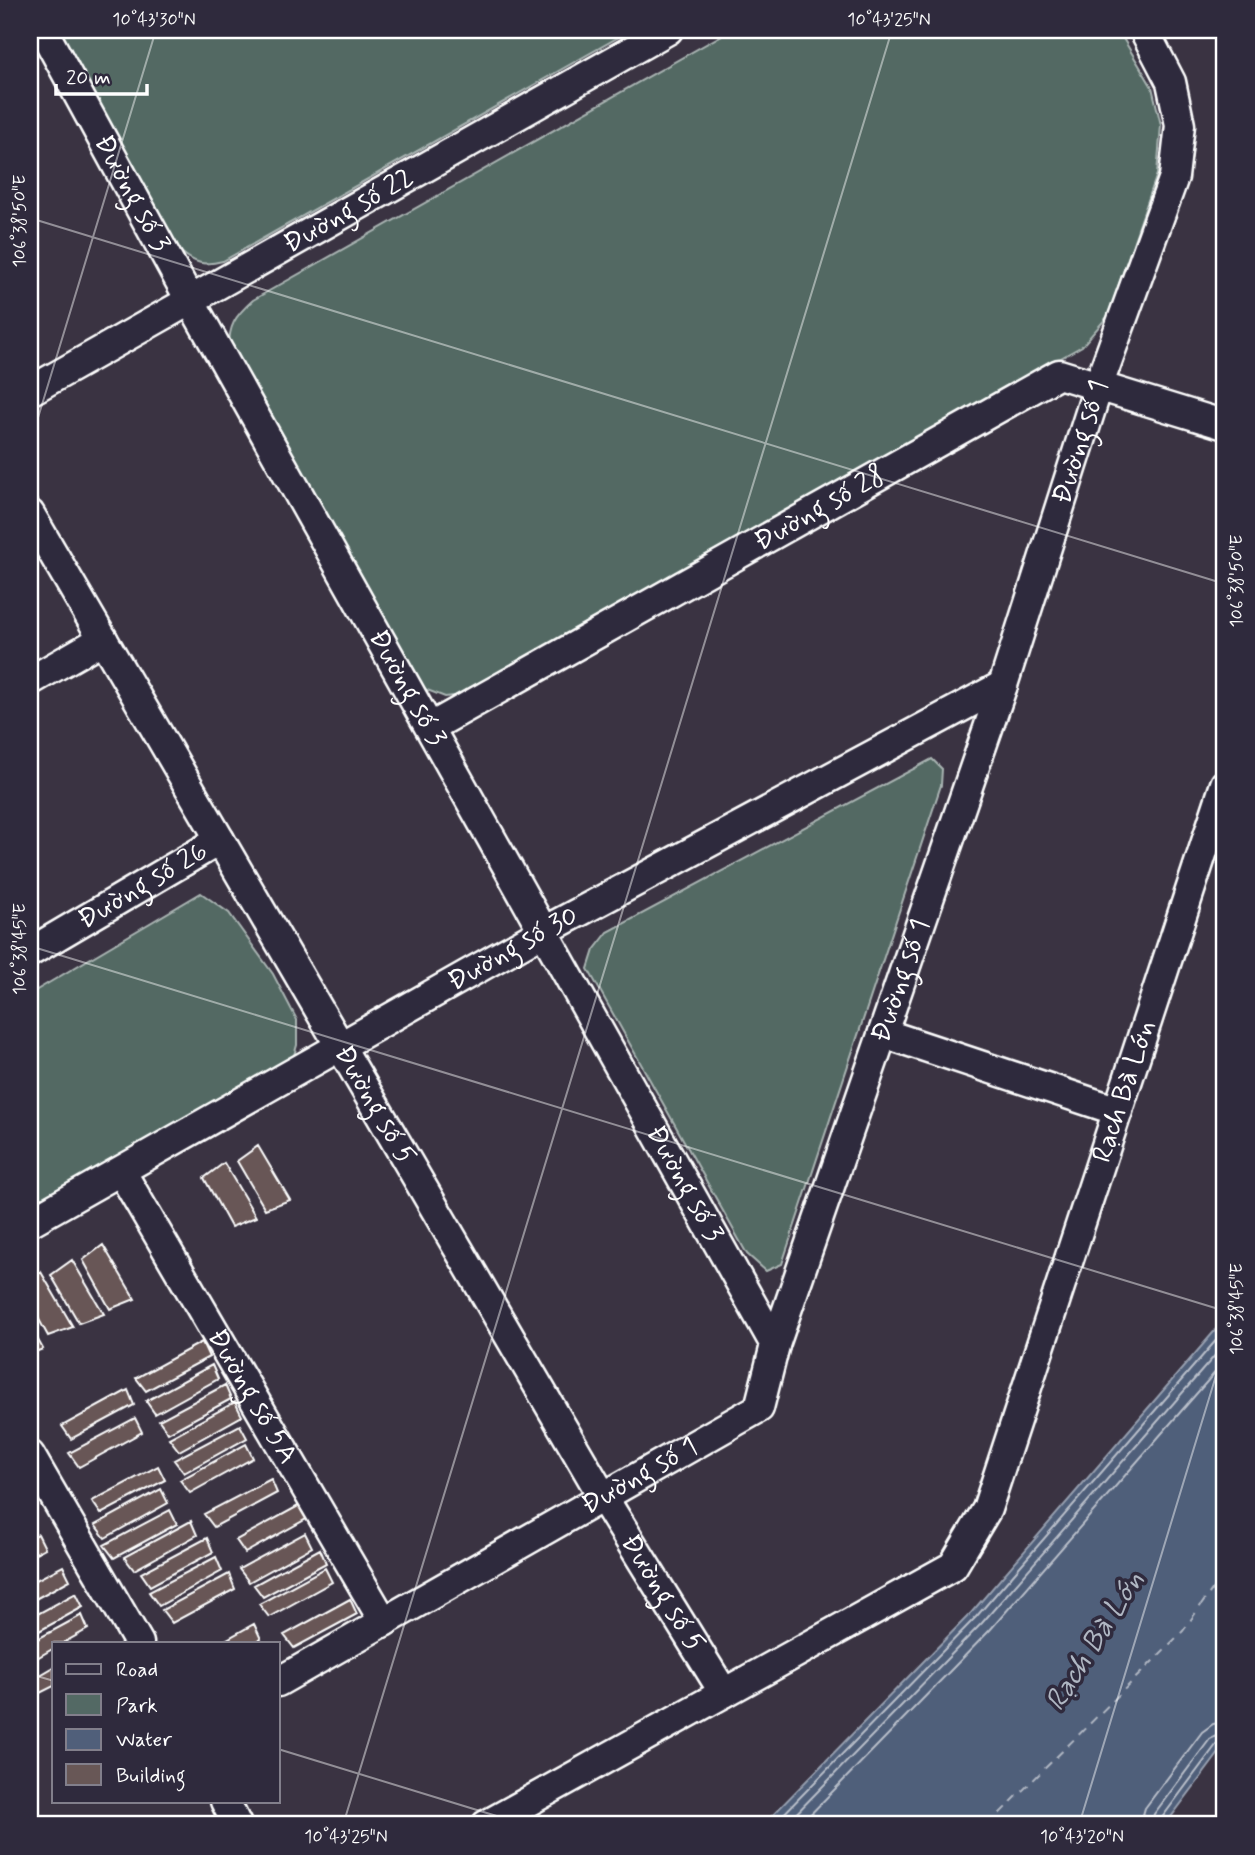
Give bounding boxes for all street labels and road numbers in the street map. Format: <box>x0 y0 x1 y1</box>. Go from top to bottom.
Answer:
street label: Đường số 3 <box>85 128 179 259</box>
street label: Đường số 22 <box>277 159 420 262</box>
street label: Đường số 1 <box>1043 375 1118 509</box>
street label: Đường số 28 <box>748 457 892 560</box>
street label: Đường số 3 <box>360 623 455 753</box>
street label: Đường số 26 <box>71 833 215 938</box>
street label: Đường số 30 <box>441 897 585 1000</box>
street label: Đường số 1 <box>862 914 939 1047</box>
street label: Rạch Bà Lớn <box>1083 1015 1165 1167</box>
street label: Đường số 5 <box>325 1038 424 1172</box>
street label: Đường số 3 <box>637 1118 732 1249</box>
street label: Đường số 5A <box>198 1322 306 1471</box>
street label: Đường số 1 <box>575 1428 704 1524</box>
street label: Đường số 5 <box>612 1527 713 1659</box>

